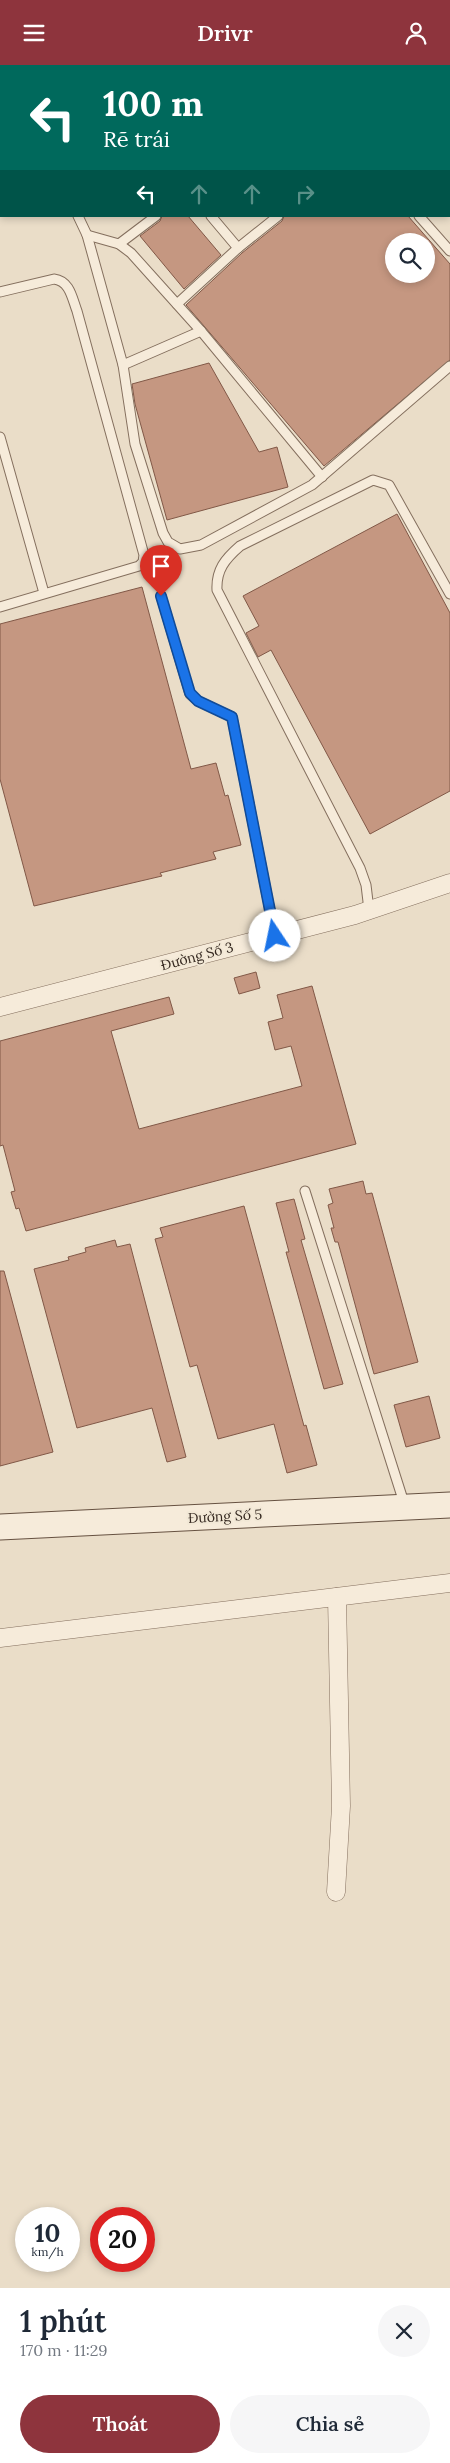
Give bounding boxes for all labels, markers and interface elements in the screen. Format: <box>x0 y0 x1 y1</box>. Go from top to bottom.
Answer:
icon: menu <box>20 19 48 47</box>
text: Drivr <box>197 19 253 47</box>
icon: person <box>402 19 430 47</box>
text: 100 m <box>103 81 203 126</box>
icon: left <box>20 85 85 150</box>
text: Rẽ trái <box>103 125 170 153</box>
icon: left <box>132 180 160 208</box>
icon: ahead <box>185 180 213 208</box>
icon: ahead <box>238 180 266 208</box>
icon: right <box>291 180 319 208</box>
map controls <box>385 233 435 283</box>
button: search <box>385 233 435 283</box>
pin <box>140 545 182 596</box>
icon: arrive <box>147 552 175 580</box>
position arrow <box>248 909 300 961</box>
street label: Đường Số 3 <box>159 938 236 974</box>
street label: Đường Số 5 <box>187 1505 263 1527</box>
speed limit sign: 20 <box>90 2207 155 2272</box>
text: 10 <box>34 2217 61 2249</box>
text: km/h <box>31 2244 64 2259</box>
text: 1 phút <box>20 2302 106 2340</box>
button: close <box>378 2305 430 2357</box>
text: 170 m · 11:29 <box>20 2340 108 2360</box>
button: Thoát <box>20 2395 220 2453</box>
button: Chia sẻ <box>230 2395 430 2453</box>

